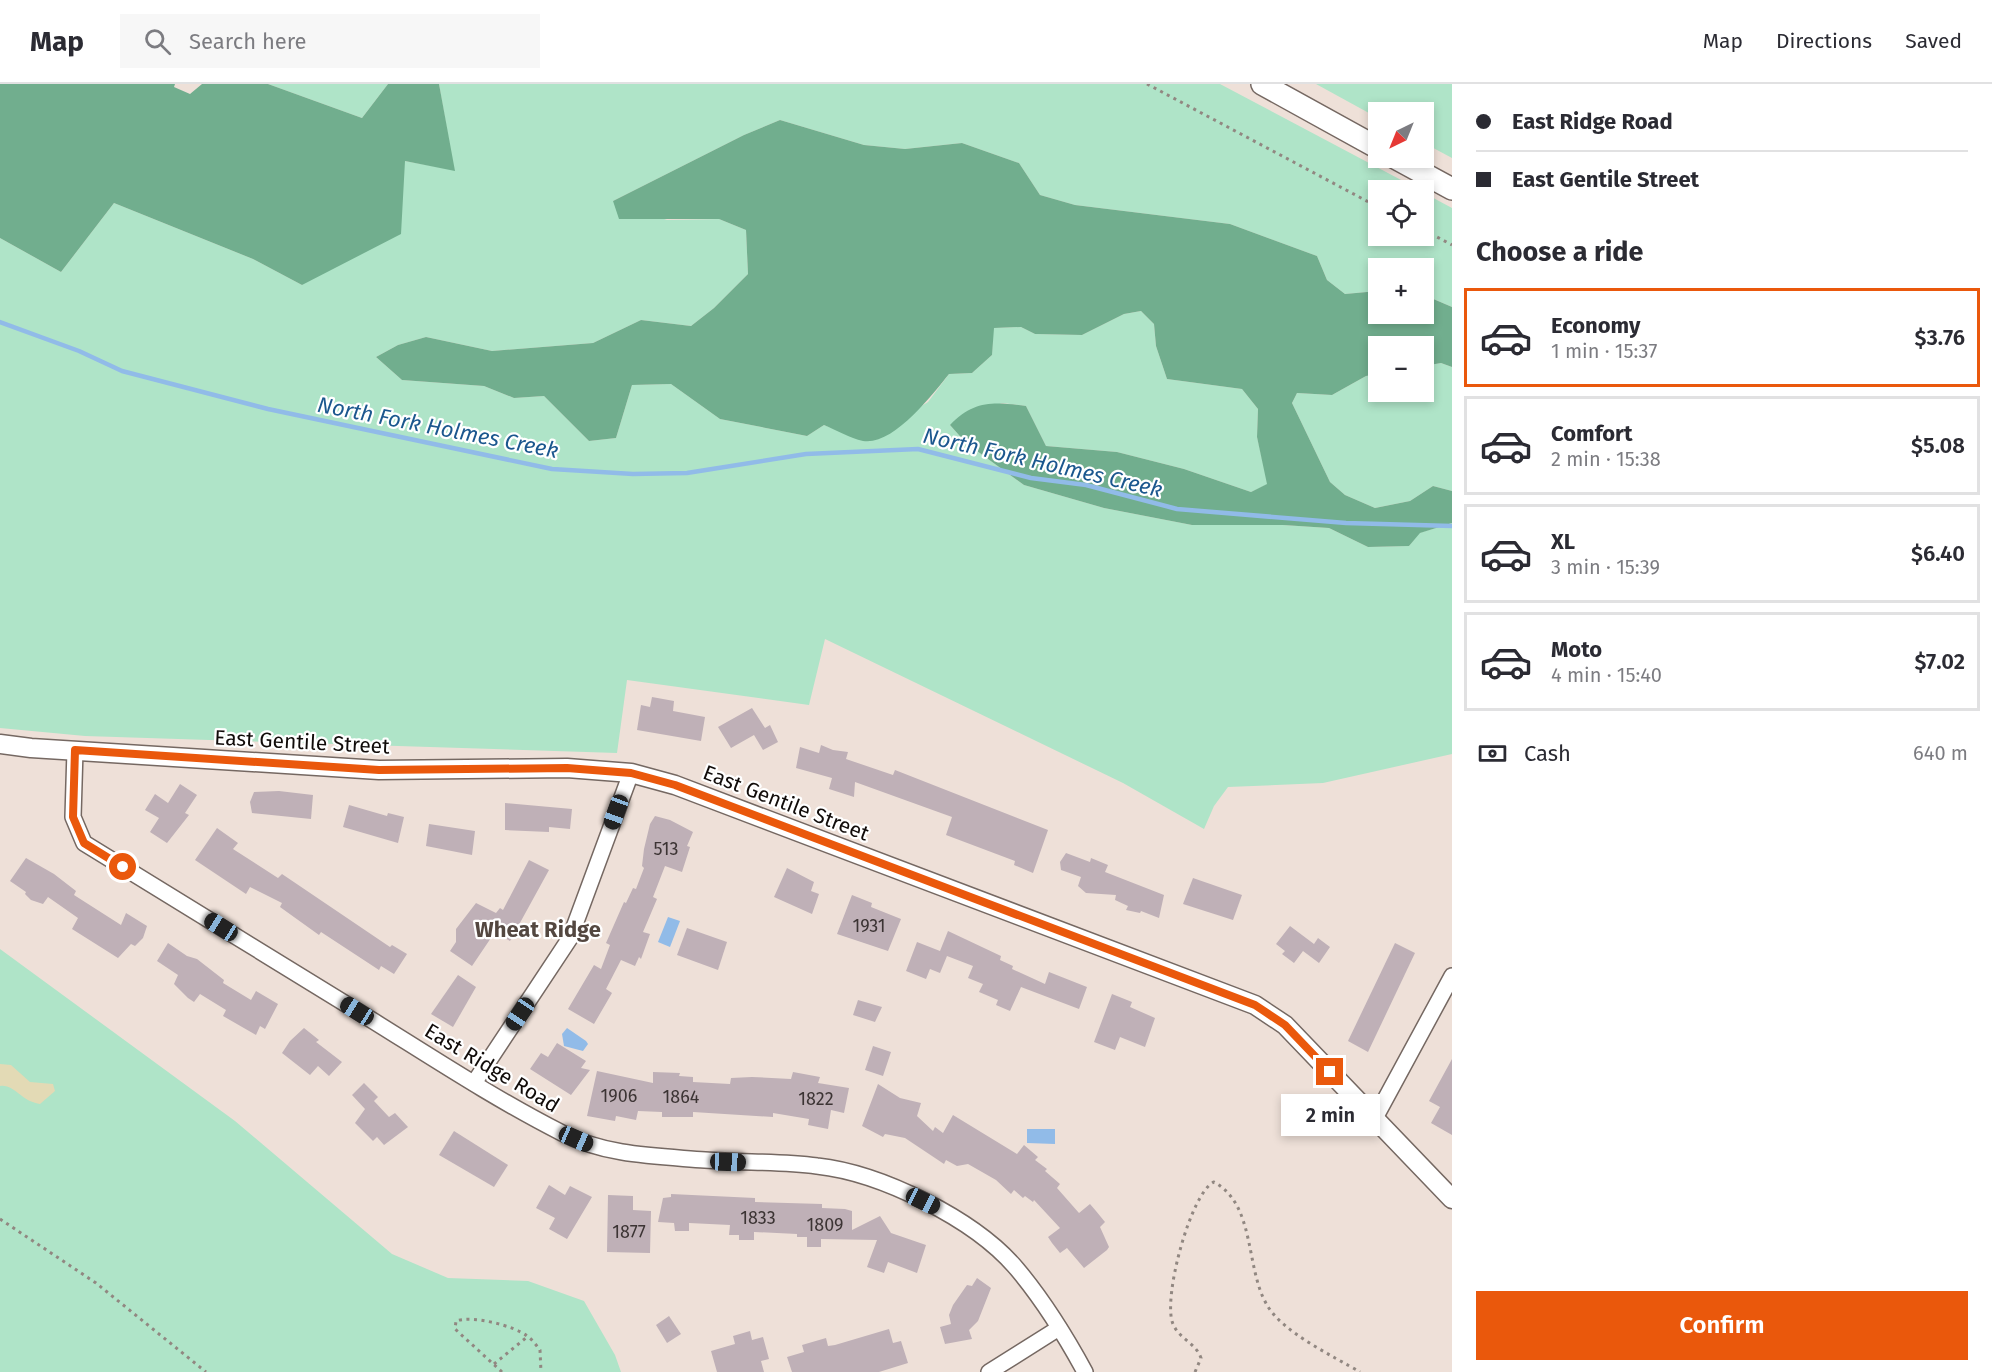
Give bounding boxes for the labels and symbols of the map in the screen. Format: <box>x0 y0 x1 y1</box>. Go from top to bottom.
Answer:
north arrow <box>1368 102 1434 168</box>
water label: North Fork Holmes Creek <box>315 391 561 464</box>
water label: North Fork Holmes Creek <box>921 422 1165 503</box>
street label: East Gentile Street <box>214 724 391 760</box>
street label: East Gentile Street <box>699 759 873 847</box>
car <box>601 792 631 832</box>
house number: 513 <box>654 838 678 860</box>
route start <box>109 853 136 880</box>
car <box>201 910 241 944</box>
house number: 1931 <box>852 915 886 937</box>
district label: Wheat Ridge <box>475 916 601 943</box>
car <box>337 994 377 1028</box>
car <box>502 994 538 1034</box>
street label: East Ridge Road <box>420 1018 564 1118</box>
route end <box>1316 1058 1343 1085</box>
house number: 1906 <box>601 1085 637 1107</box>
house number: 1864 <box>663 1086 700 1108</box>
house number: 1822 <box>798 1088 834 1110</box>
callout: 2 min <box>1280 1093 1380 1135</box>
car <box>556 1123 596 1155</box>
car <box>710 1152 746 1172</box>
car <box>903 1185 943 1217</box>
house number: 1833 <box>740 1207 776 1229</box>
house number: 1809 <box>806 1214 844 1236</box>
house number: 1877 <box>612 1221 646 1243</box>

